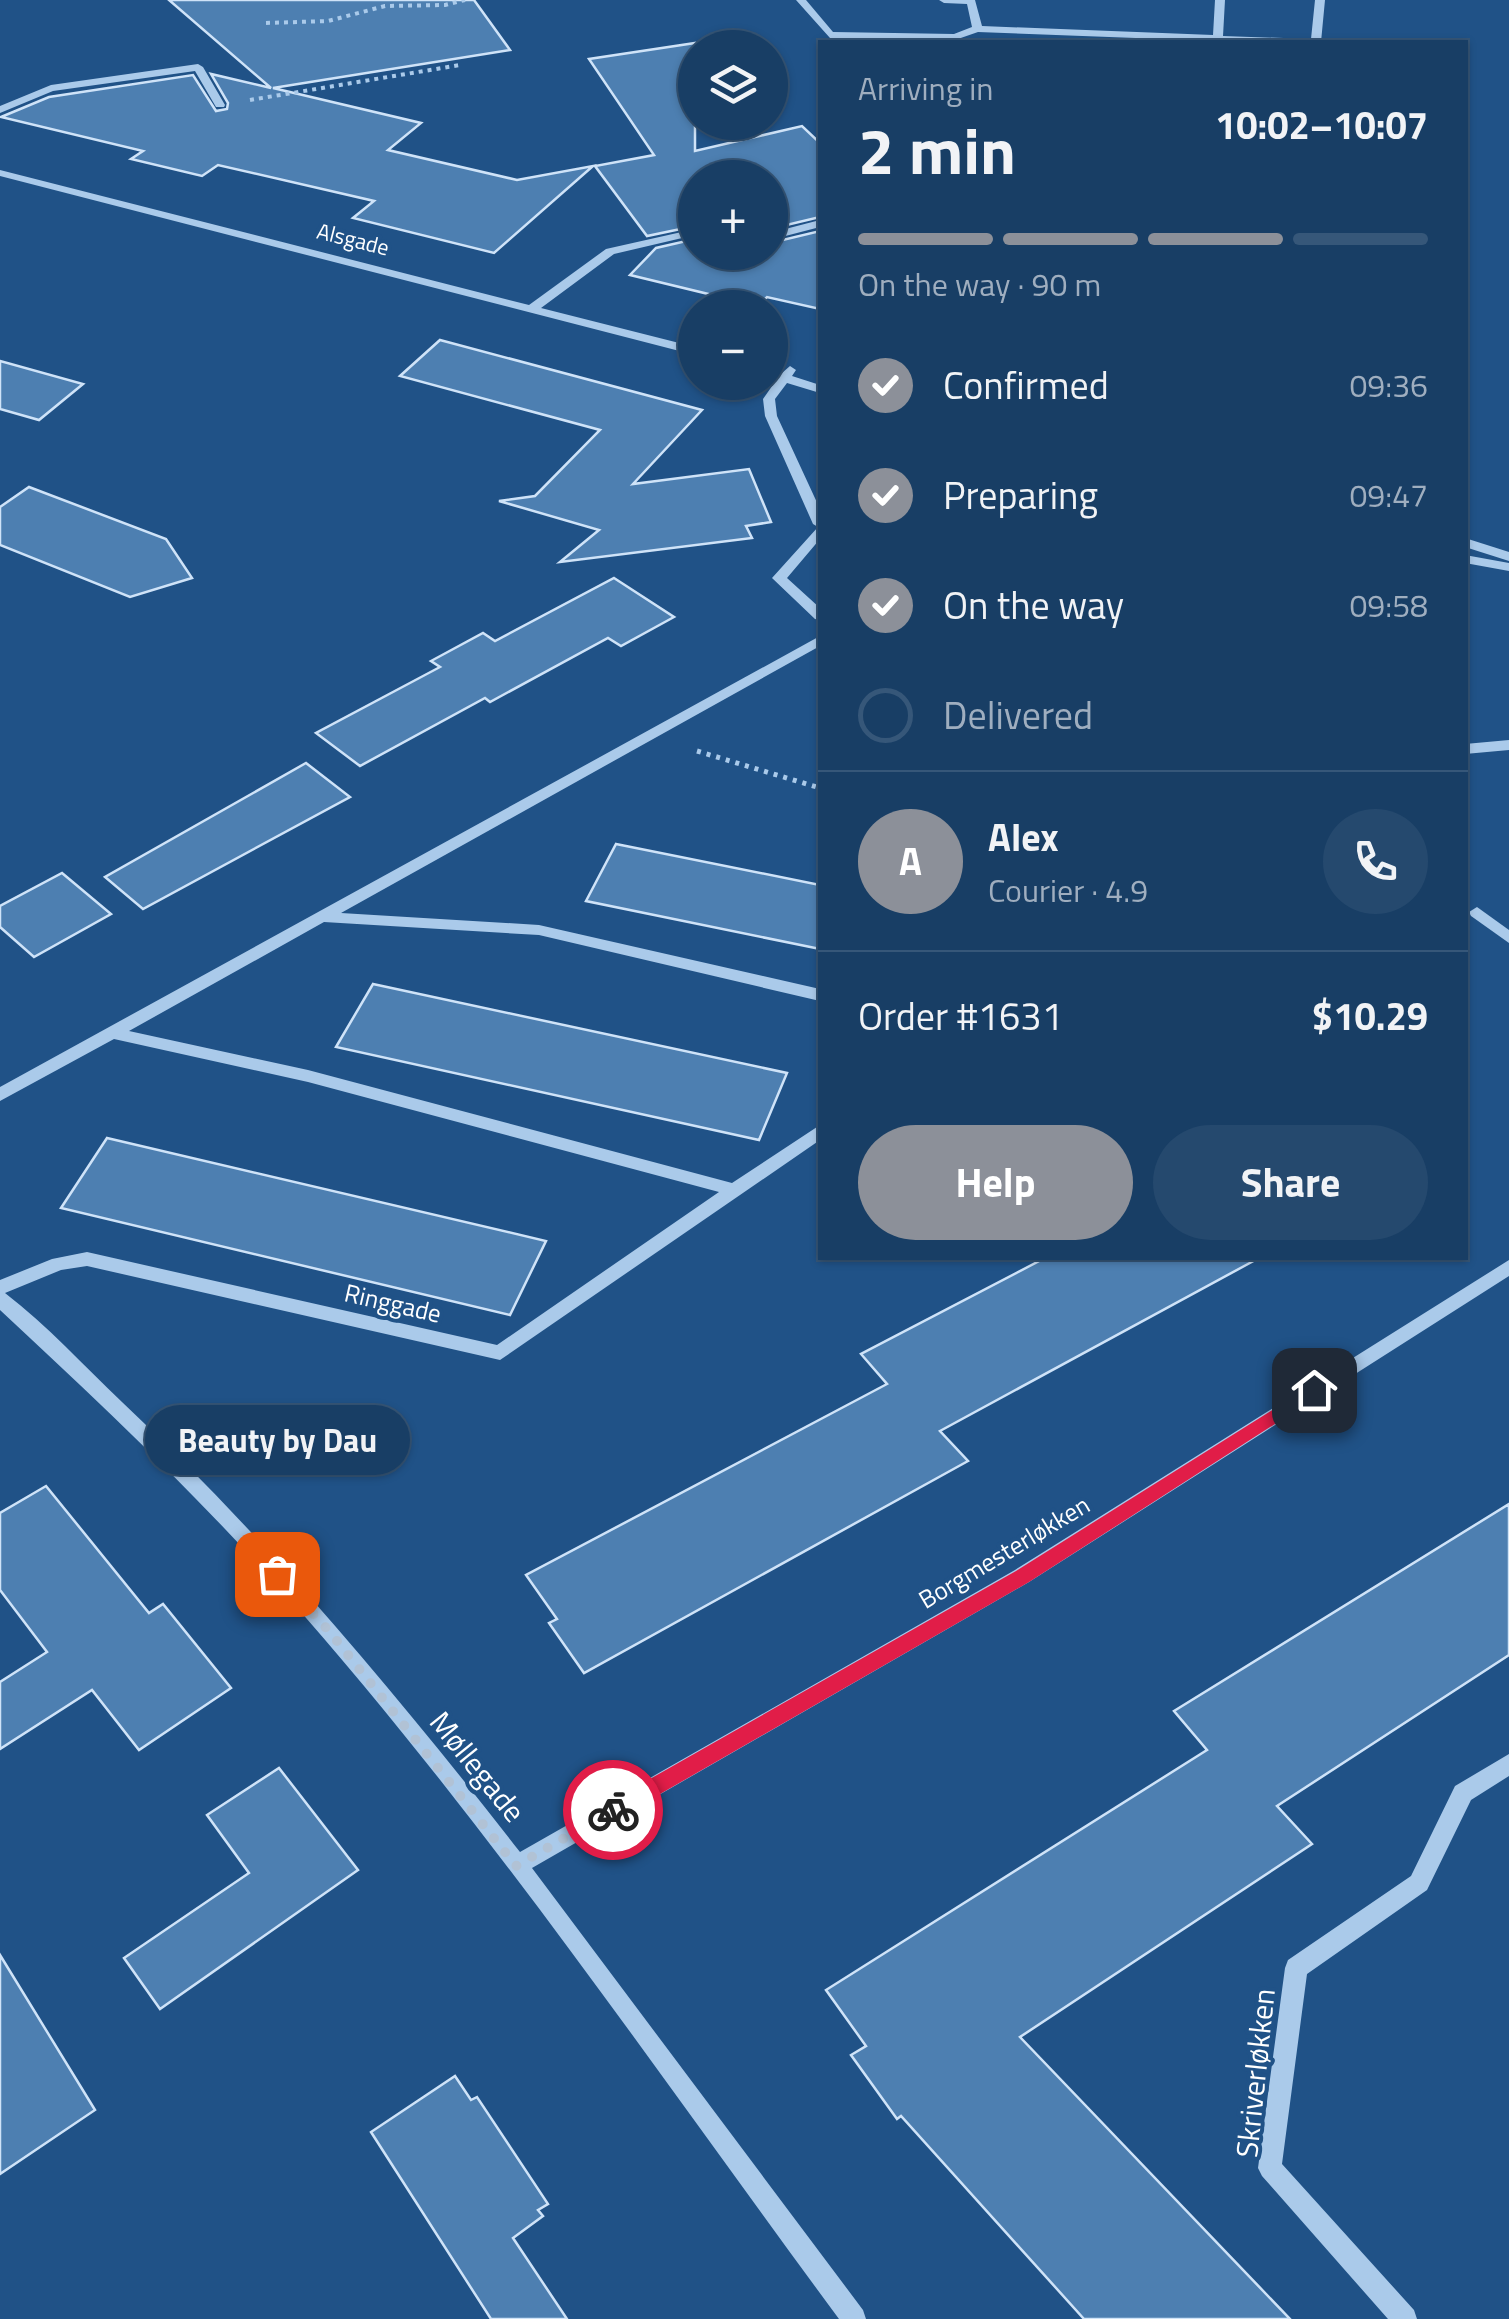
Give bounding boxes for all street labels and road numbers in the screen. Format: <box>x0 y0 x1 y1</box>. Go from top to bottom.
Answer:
street label: Alsgade <box>313 214 393 264</box>
street label: Ringgade <box>341 1273 445 1333</box>
street label: Borgmesterløkken <box>911 1486 1097 1618</box>
street label: Møllegade <box>419 1701 537 1832</box>
street label: Skriverløkken <box>1223 1986 1287 2160</box>

